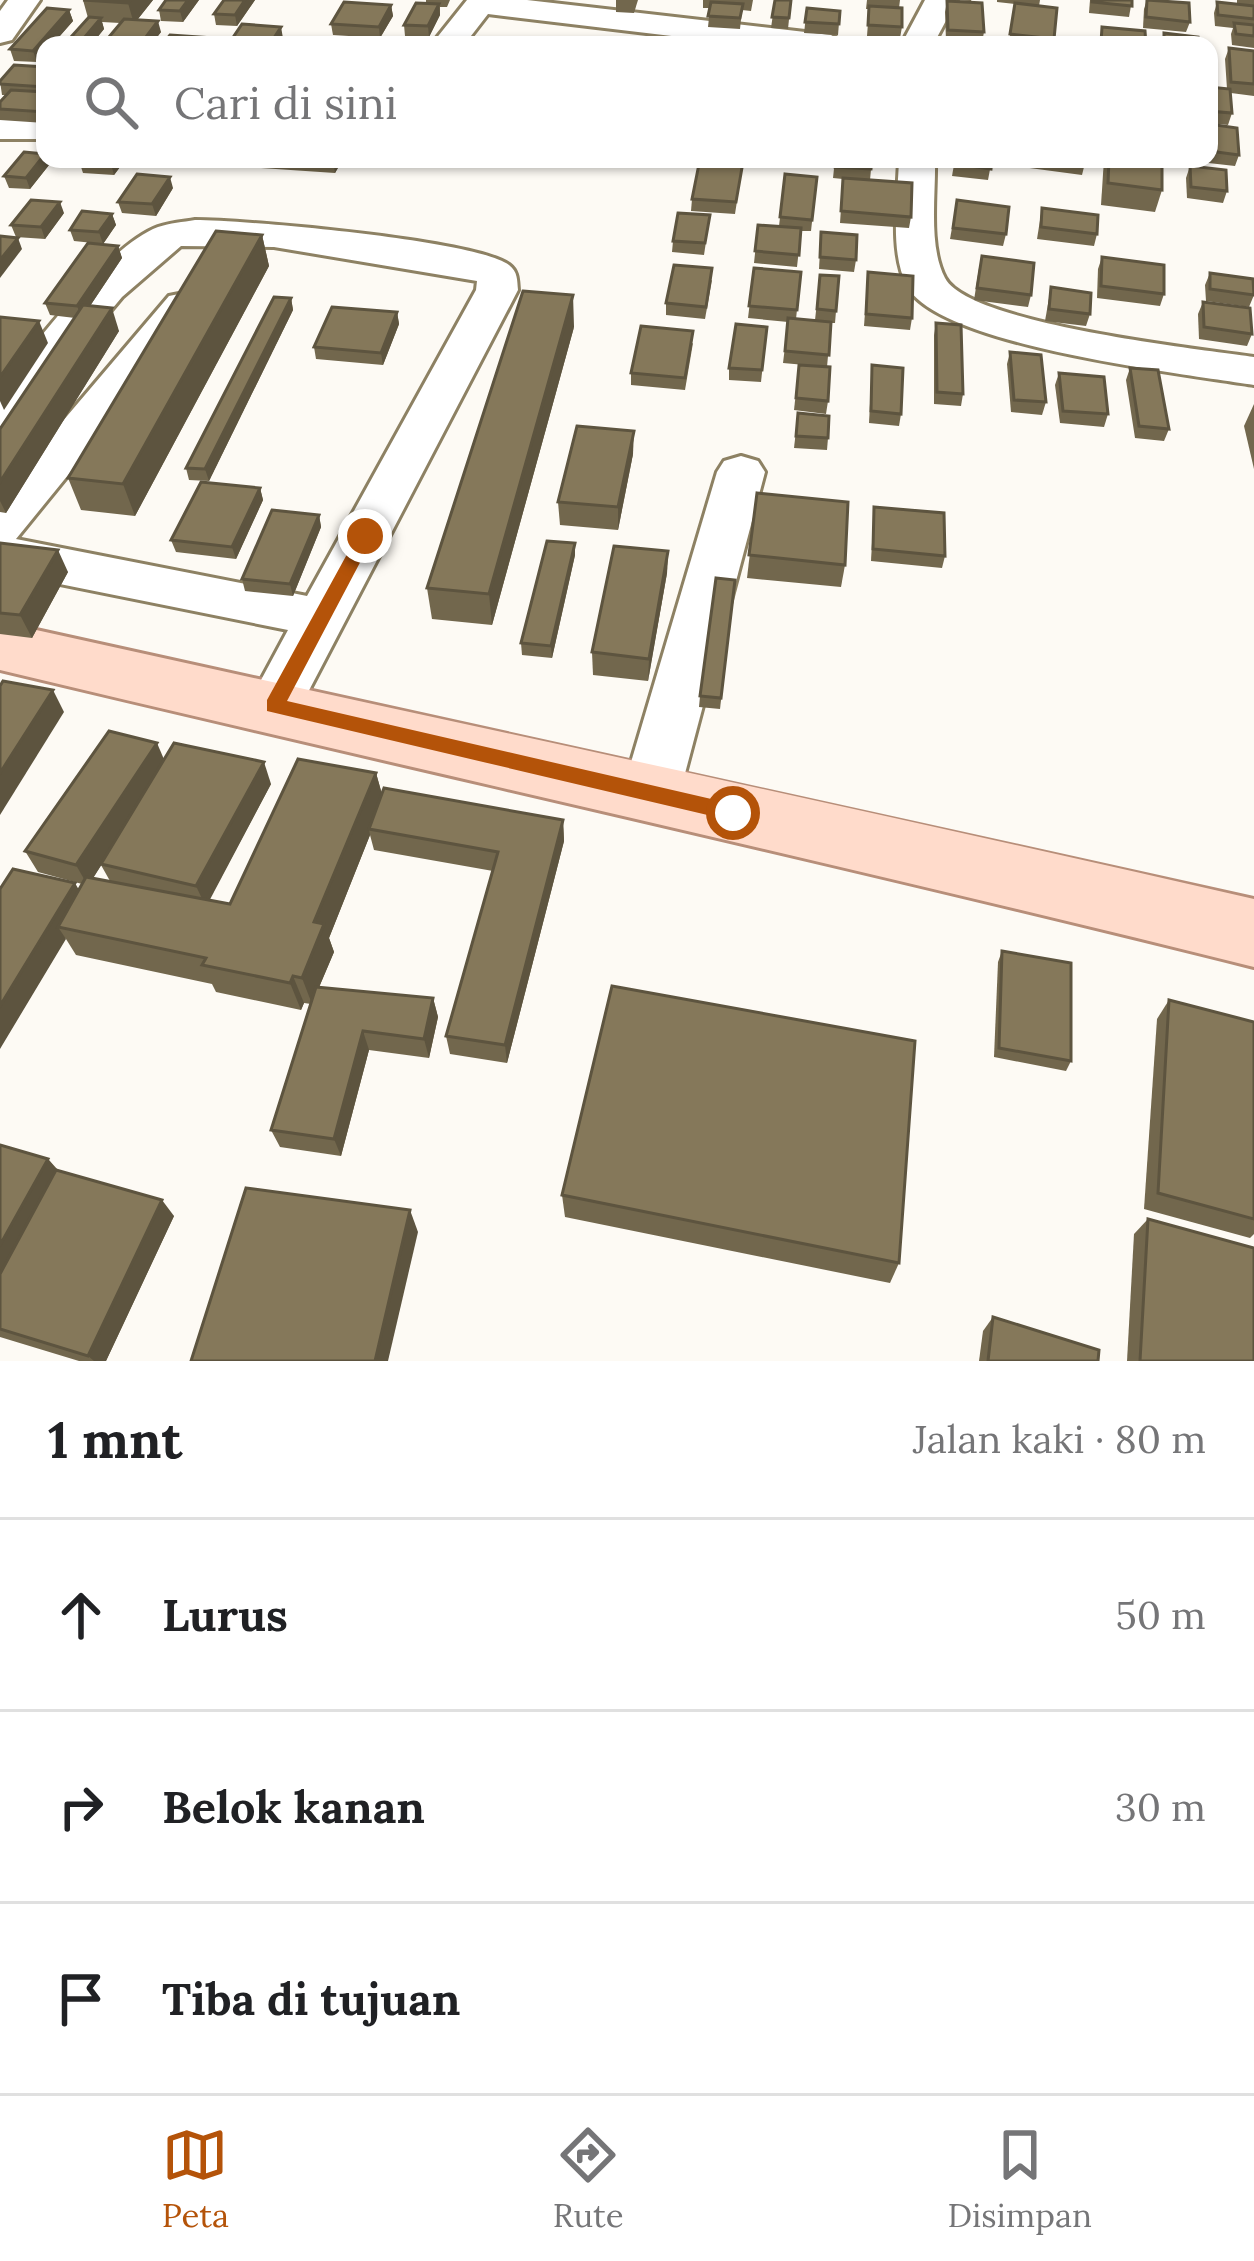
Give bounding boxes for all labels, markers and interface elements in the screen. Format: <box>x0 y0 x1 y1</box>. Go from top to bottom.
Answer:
search box <box>36 36 1218 168</box>
icon: search <box>78 69 144 135</box>
text: Cari di sini <box>174 74 397 131</box>
route end <box>338 509 392 563</box>
route start <box>706 786 760 840</box>
text: 1 mnt <box>48 1407 182 1472</box>
text: Jalan kaki · 80 m <box>913 1414 1206 1464</box>
icon: ahead <box>48 1582 114 1648</box>
text: Lurus <box>162 1586 288 1643</box>
text: 50 m <box>1115 1590 1206 1640</box>
icon: right <box>48 1774 114 1840</box>
text: Belok kanan <box>162 1778 425 1835</box>
text: 30 m <box>1115 1782 1206 1832</box>
icon: arrive <box>48 1966 114 2032</box>
text: Tiba di tujuan <box>162 1970 460 2027</box>
tab: Peta <box>162 2122 229 2236</box>
tab: Rute <box>553 2122 624 2236</box>
tab: Disimpan <box>947 2122 1092 2236</box>

